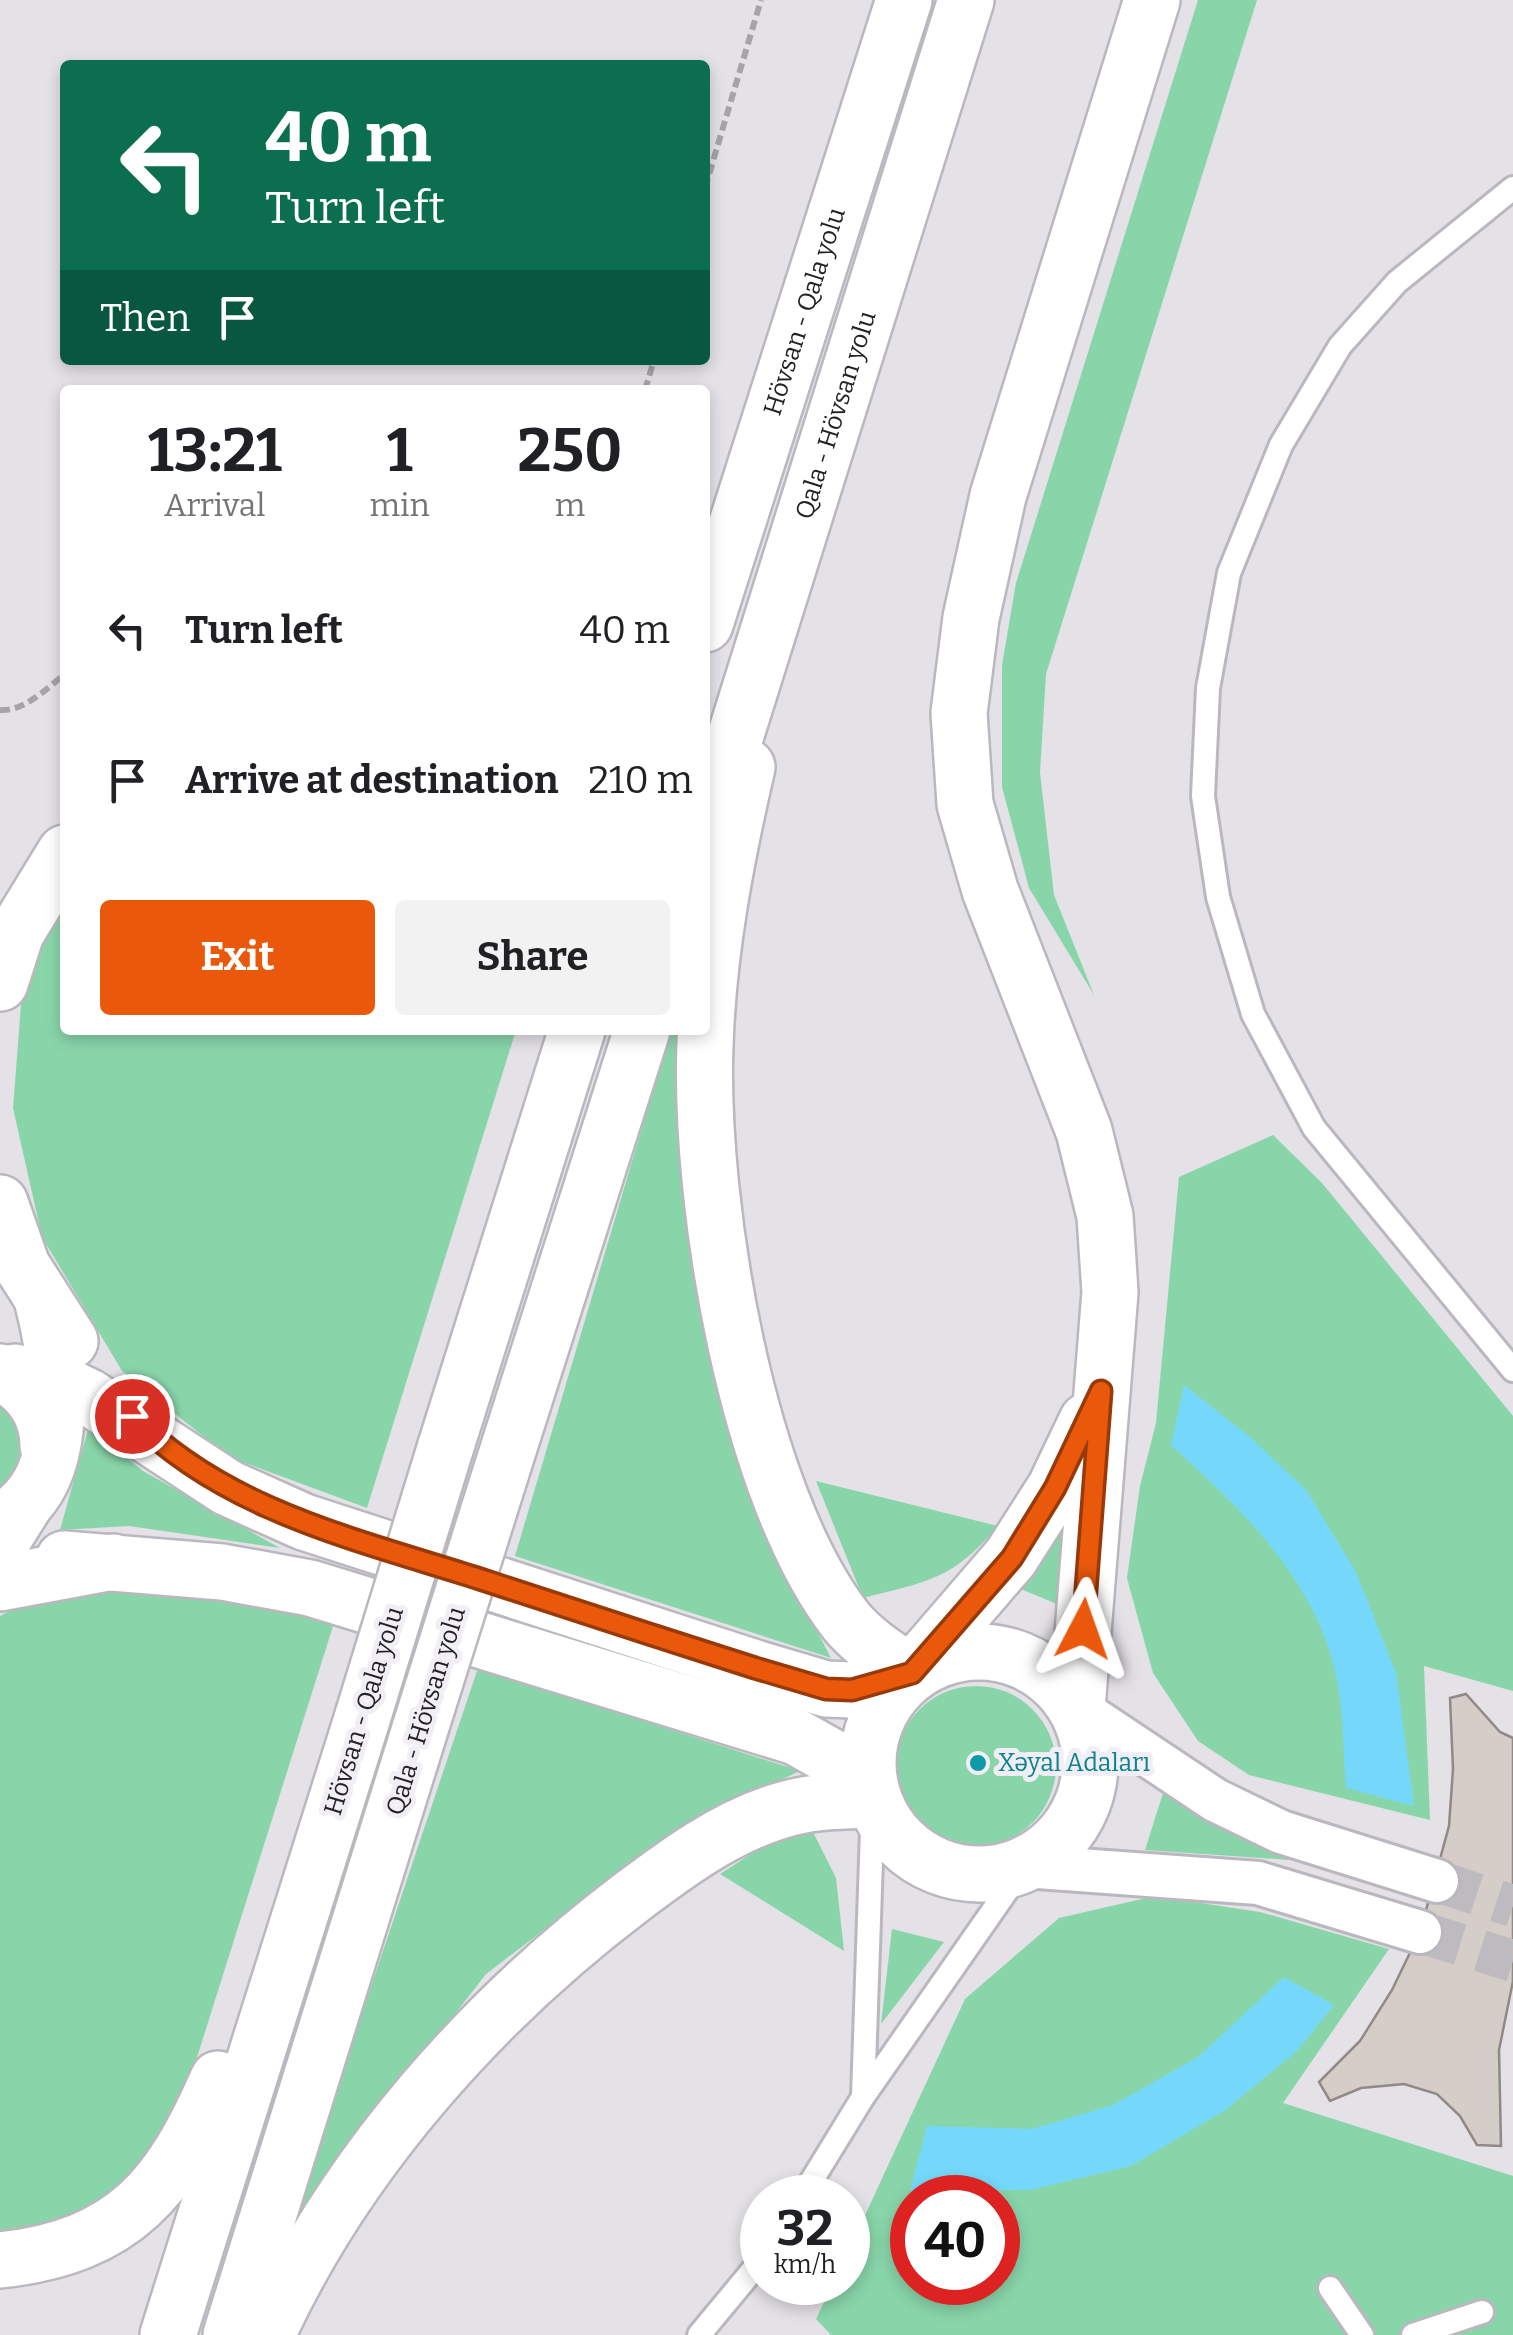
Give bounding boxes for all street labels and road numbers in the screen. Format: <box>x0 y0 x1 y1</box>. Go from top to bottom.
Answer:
street label: Hövsan - Qala yolu <box>758 204 852 419</box>
street label: Qala - Hövsan yolu <box>789 307 883 523</box>
street label: Hövsan - Qala yolu <box>318 1603 410 1819</box>
street label: Qala - Hövsan yolu <box>380 1603 472 1819</box>

